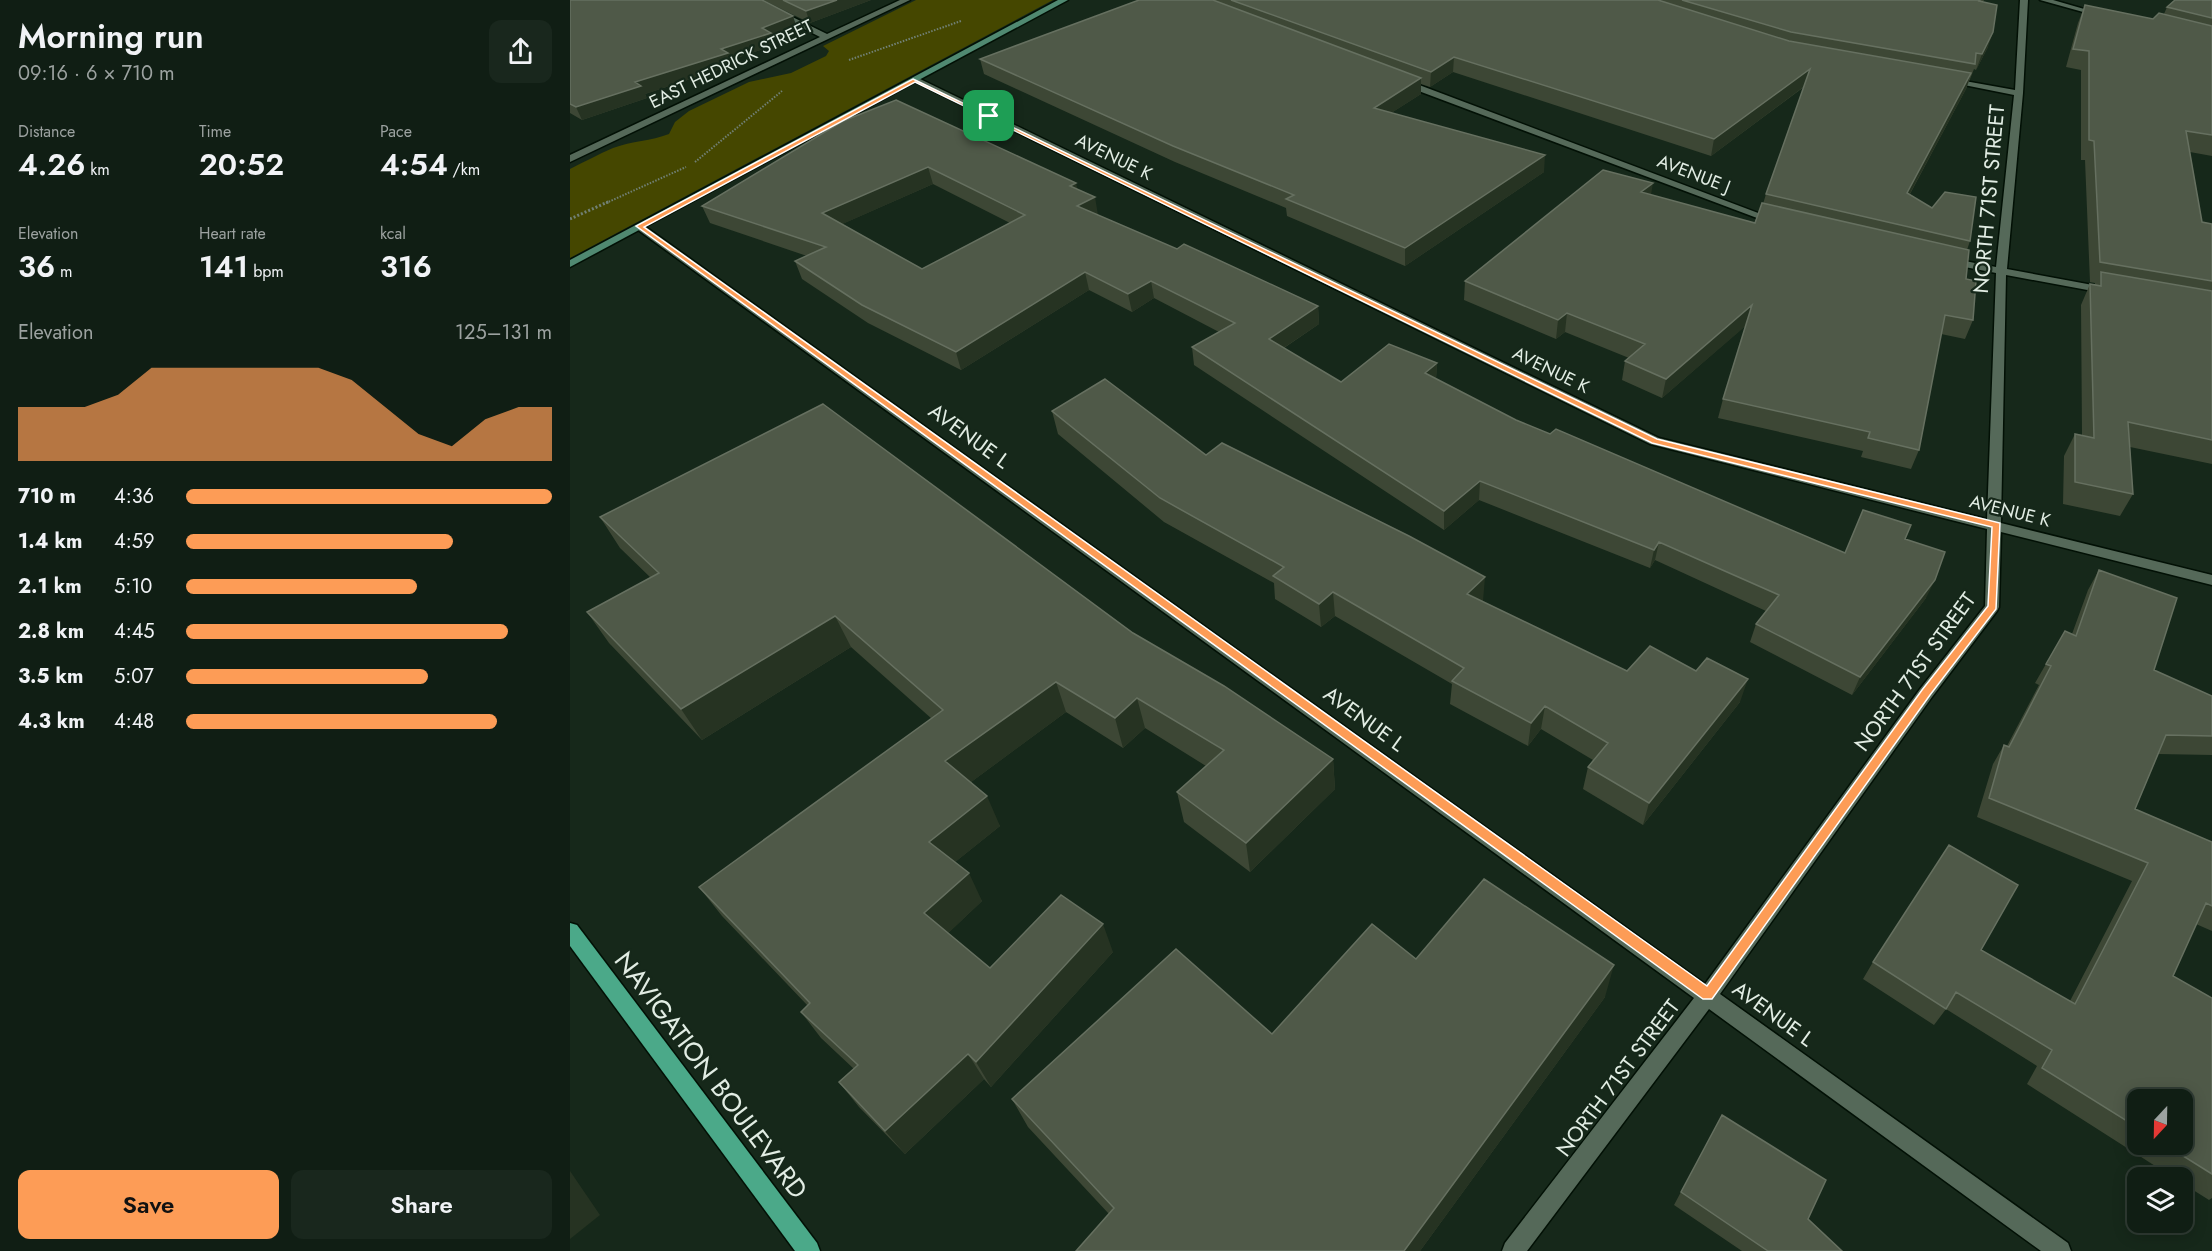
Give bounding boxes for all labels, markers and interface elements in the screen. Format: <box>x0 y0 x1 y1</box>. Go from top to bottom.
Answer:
text: Morning run <box>18 13 204 60</box>
street label: EAST HEDRICK STREET <box>645 13 818 115</box>
button: share <box>489 20 552 83</box>
text: 09:16 · 6 × 710 m <box>18 59 175 88</box>
pin <box>963 90 1014 141</box>
icon: arrive <box>972 99 1005 132</box>
street label: NORTH 71ST STREET <box>1966 103 2012 295</box>
text: Distance <box>18 120 75 143</box>
text: Time <box>199 120 231 143</box>
text: Pace <box>380 120 412 143</box>
street label: AVENUE K <box>1071 127 1158 187</box>
text: 4.26 <box>18 143 85 186</box>
text: 20:52 <box>199 143 284 186</box>
text: 4:54 <box>380 143 448 186</box>
street label: AVENUE J <box>1654 148 1734 200</box>
text: km <box>85 158 110 181</box>
text: /km <box>448 158 480 181</box>
text: Elevation <box>18 222 78 245</box>
text: Heart rate <box>199 222 266 245</box>
text: kcal <box>380 222 406 245</box>
text: 36 <box>18 245 55 288</box>
text: 141 <box>199 245 248 288</box>
text: 316 <box>380 245 432 288</box>
text: m <box>55 260 72 283</box>
text: bpm <box>248 260 284 283</box>
text: Elevation <box>18 318 93 347</box>
text: 125–131 m <box>455 318 552 347</box>
street label: AVENUE K <box>1508 340 1595 400</box>
street label: AVENUE L <box>922 396 1016 476</box>
text: 710 m <box>18 482 76 511</box>
text: 4:36 <box>114 482 154 511</box>
street label: AVENUE K <box>1967 488 2054 534</box>
text: 1.4 km <box>18 527 83 556</box>
text: 4:59 <box>114 527 154 556</box>
text: 2.1 km <box>18 572 82 601</box>
text: 5:10 <box>114 572 152 601</box>
street label: NORTH 71ST STREET <box>1847 586 1983 758</box>
text: 2.8 km <box>18 617 84 646</box>
text: 4:45 <box>114 617 155 646</box>
text: 3.5 km <box>18 662 83 691</box>
text: 5:07 <box>114 662 154 691</box>
street label: AVENUE L <box>1317 679 1411 759</box>
text: 4.3 km <box>18 707 85 736</box>
text: 4:48 <box>114 707 154 736</box>
street label: NAVIGATION BOULEVARD <box>605 943 817 1207</box>
street label: AVENUE L <box>1726 974 1820 1054</box>
street label: NORTH 71ST STREET <box>1549 993 1687 1163</box>
north arrow <box>2127 1089 2193 1155</box>
map controls <box>2127 1089 2193 1233</box>
button: layers <box>2127 1167 2193 1233</box>
button: Save <box>18 1170 279 1239</box>
button: Share <box>291 1170 552 1239</box>

